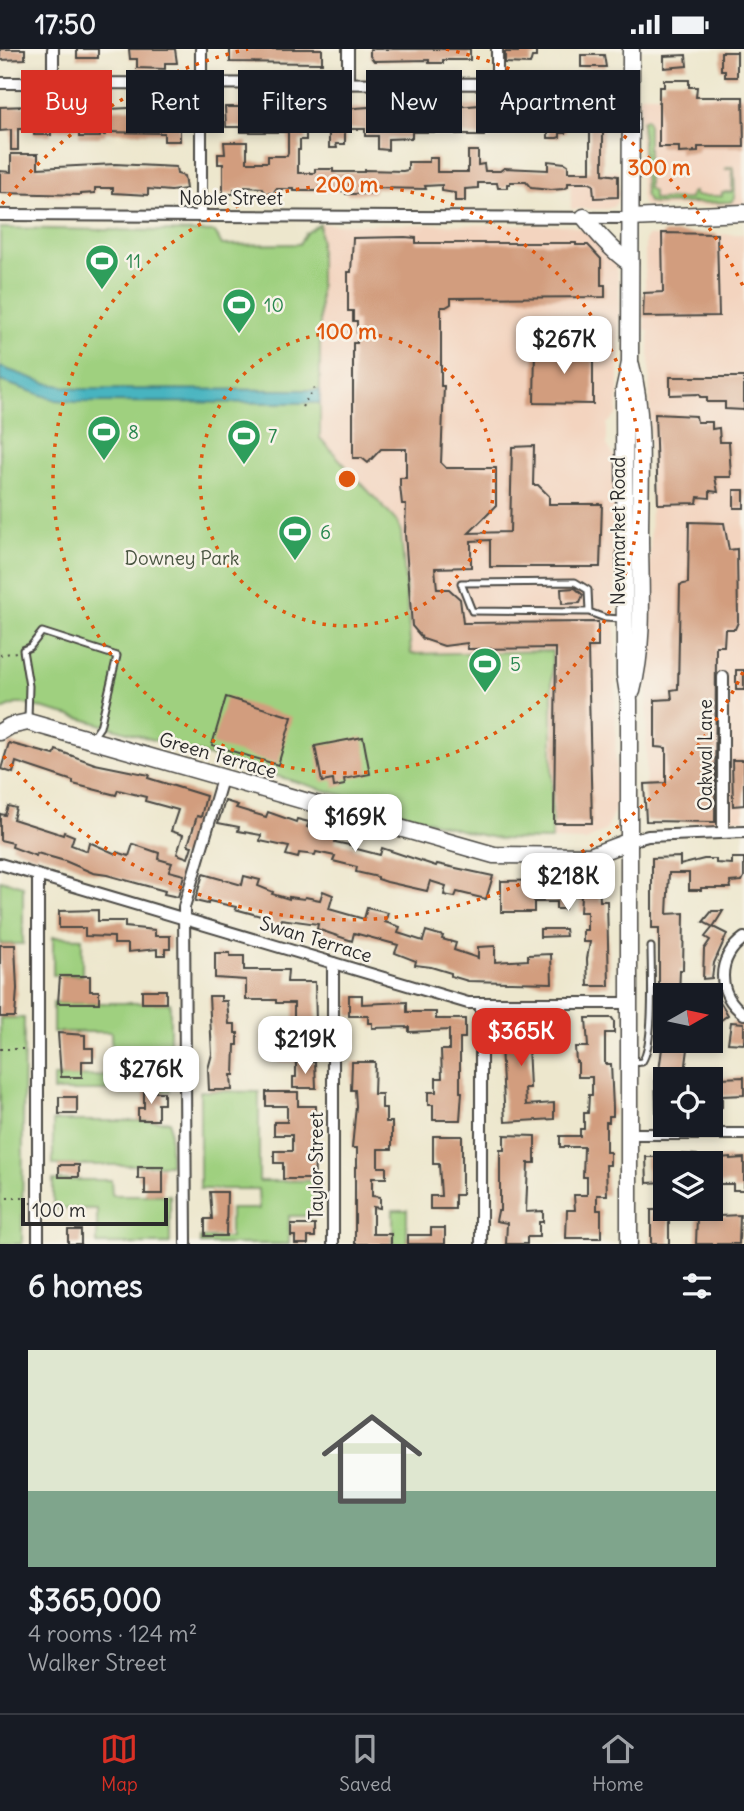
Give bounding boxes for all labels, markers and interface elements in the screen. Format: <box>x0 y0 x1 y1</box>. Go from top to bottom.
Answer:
text: 17:50 <box>35 8 96 41</box>
chip: Buy <box>21 70 112 133</box>
chip: Rent <box>126 70 224 133</box>
chip: Filters <box>238 70 352 133</box>
chip: New <box>366 70 462 133</box>
chip: Apartment <box>476 70 640 133</box>
text: 300 m <box>628 154 691 181</box>
text: 200 m <box>316 171 379 198</box>
street label: Noble Street <box>179 186 283 210</box>
sports icon: 11 <box>83 242 121 291</box>
place label: 11 <box>126 249 141 273</box>
sports icon: 10 <box>220 286 258 335</box>
place label: 10 <box>264 293 284 317</box>
pin: $267K <box>515 317 613 376</box>
text: 100 m <box>317 318 377 345</box>
text: $267K <box>532 324 596 353</box>
sports icon: 8 <box>85 413 123 462</box>
sports icon: 7 <box>225 417 263 466</box>
place label: 8 <box>128 420 139 444</box>
place label: 7 <box>268 424 277 448</box>
street label: Newmarket Road <box>606 457 630 605</box>
centre of rings <box>335 467 359 491</box>
sports icon: 6 <box>276 513 314 562</box>
place label: 6 <box>320 520 331 544</box>
park label: Downey Park <box>125 546 240 570</box>
sports icon: 5 <box>466 645 504 694</box>
place label: 5 <box>510 652 521 676</box>
street label: Oakwal Lane <box>693 699 717 811</box>
street label: Green Terrace <box>156 727 280 783</box>
pin: $169K <box>306 795 404 854</box>
text: $169K <box>324 802 386 831</box>
pin: $218K <box>519 853 617 913</box>
text: $218K <box>537 861 599 890</box>
street label: Swan Terrace <box>257 911 375 967</box>
north arrow <box>653 983 723 1053</box>
map controls <box>653 983 723 1221</box>
pin: $365K <box>472 1009 570 1068</box>
text: $365K <box>488 1016 554 1045</box>
pin: $219K <box>256 1017 354 1076</box>
text: $219K <box>274 1024 336 1053</box>
pin: $276K <box>102 1047 200 1106</box>
text: $276K <box>119 1054 183 1083</box>
button: locate <box>653 1067 723 1137</box>
street label: Taylor Street <box>304 1112 328 1220</box>
button: layers <box>653 1151 723 1221</box>
scale bar <box>21 1195 168 1227</box>
text: 100 m <box>32 1198 86 1222</box>
text: 6 homes <box>28 1267 143 1305</box>
icon: filters <box>678 1267 716 1305</box>
icon: home <box>309 1396 435 1522</box>
text: $365,000 <box>28 1581 162 1619</box>
text: 4 rooms · 124 m² <box>28 1619 197 1648</box>
text: Walker Street <box>28 1648 167 1677</box>
tab: Map <box>100 1730 138 1796</box>
tab: Saved <box>339 1730 391 1796</box>
tab: Home <box>592 1730 644 1796</box>

